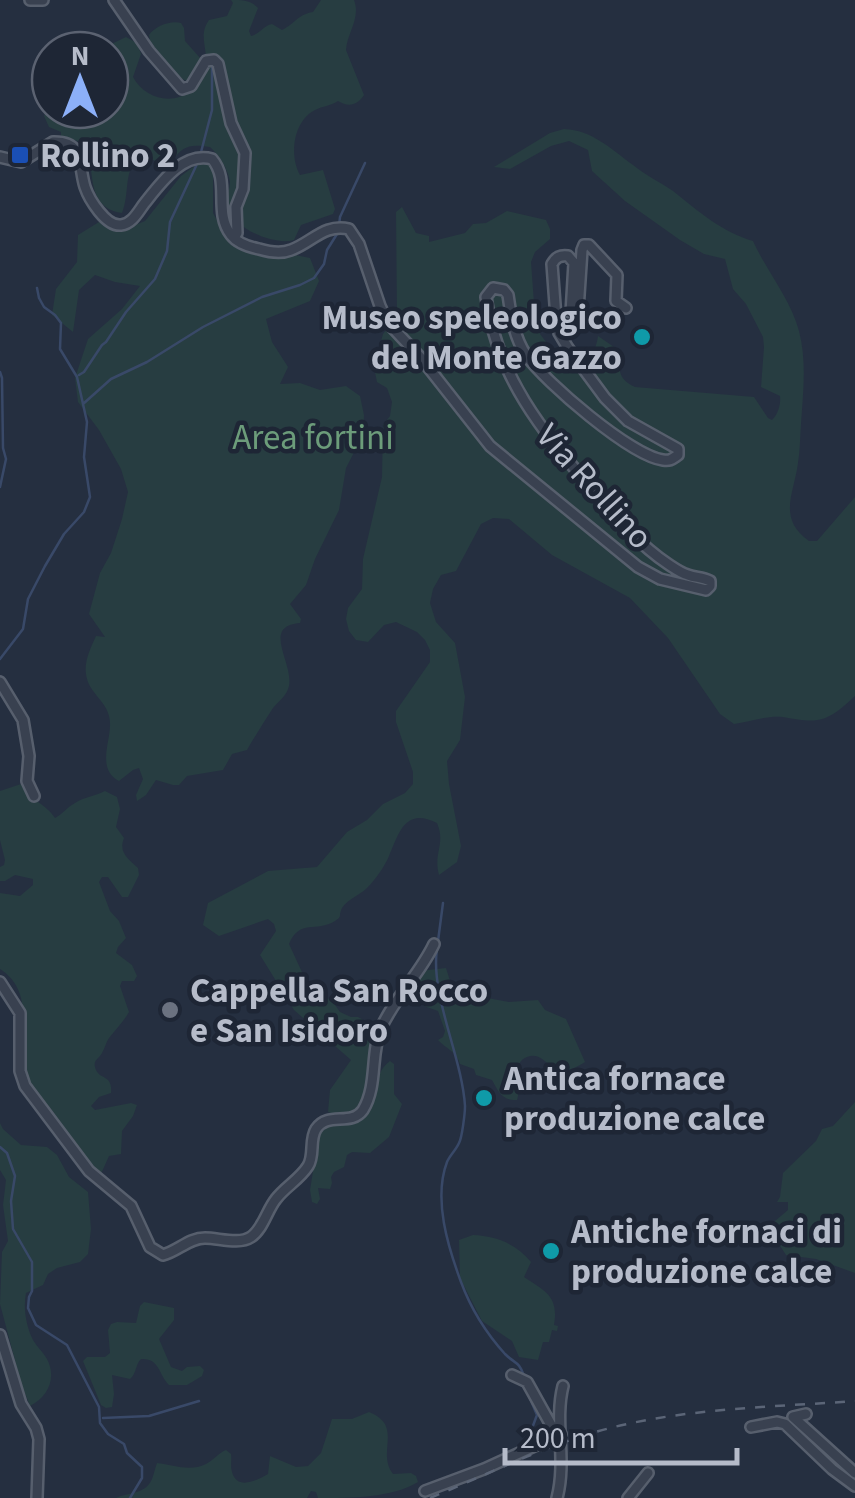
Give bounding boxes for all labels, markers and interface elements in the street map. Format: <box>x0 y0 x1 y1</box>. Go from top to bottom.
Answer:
north arrow <box>30 30 130 130</box>
text: N <box>71 36 89 76</box>
place label: Rollino 2 <box>40 131 175 181</box>
marker: Rollino 2 <box>9 144 31 166</box>
place label: Museo speleologico del Monte Gazzo <box>322 293 622 383</box>
marker: Museo speleologico del Monte Gazzo <box>631 326 653 348</box>
park label: Area fortini <box>232 413 394 463</box>
street label: Via Rollino <box>524 413 664 561</box>
place label: Cappella San Rocco e San Isidoro <box>190 966 488 1056</box>
marker: Cappella San Rocco e San Isidoro <box>159 999 181 1021</box>
place label: Antica fornace produzione calce <box>503 1054 765 1144</box>
marker: Antica fornace produzione calce <box>473 1087 495 1109</box>
place label: Antiche fornaci di produzione calce <box>570 1207 842 1297</box>
marker: Antiche fornaci di produzione calce <box>540 1240 562 1262</box>
scale bar <box>505 1403 738 1465</box>
text: 200 m <box>520 1417 596 1460</box>

